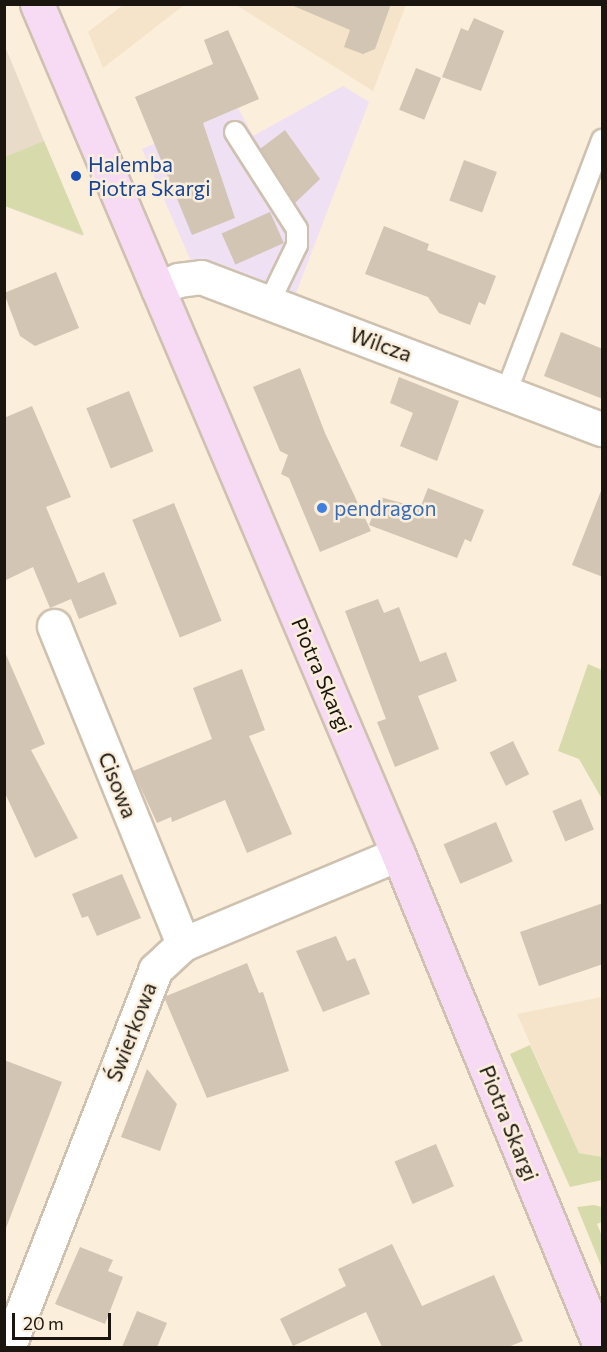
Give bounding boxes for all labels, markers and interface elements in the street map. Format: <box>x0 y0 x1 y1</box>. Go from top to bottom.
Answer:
place label: Halemba Piotra Skargi <box>88 151 211 201</box>
marker: Halemba Piotra Skargi <box>69 169 83 183</box>
street label: Wilcza <box>347 321 415 367</box>
place label: pendragon <box>334 495 437 521</box>
marker: pendragon <box>315 501 329 515</box>
street label: Piotra Skargi <box>286 614 358 736</box>
street label: Cisowa <box>93 748 143 822</box>
street label: Świerkowa <box>101 979 161 1085</box>
street label: Piotra Skargi <box>474 1061 544 1185</box>
scale bar <box>15 1301 114 1339</box>
text: 20 m <box>23 1312 64 1334</box>

